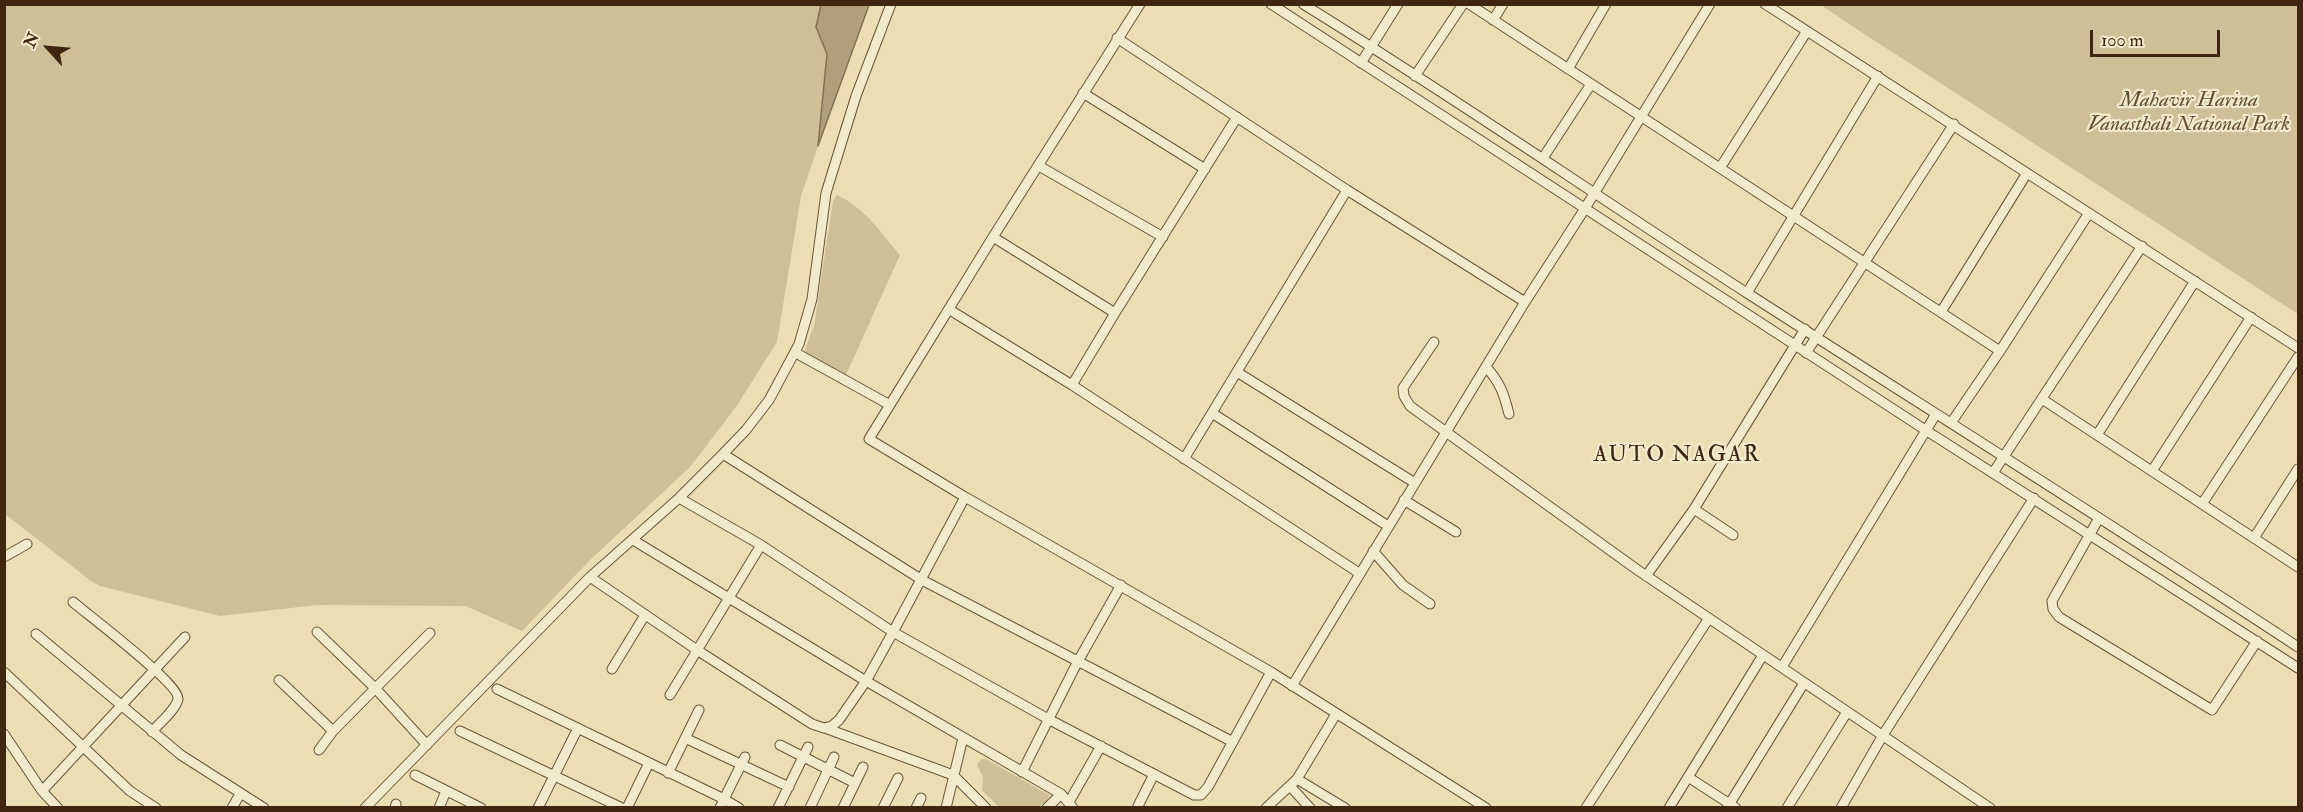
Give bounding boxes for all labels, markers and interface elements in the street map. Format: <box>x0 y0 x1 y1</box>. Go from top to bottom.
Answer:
north arrow <box>18 18 78 78</box>
scale bar <box>2093 18 2224 56</box>
text: N <box>20 29 44 51</box>
text: 100 m <box>2101 29 2144 52</box>
park label: Mahavir Harina Vanasthali National Park <box>2088 88 2290 138</box>
district label: AUTO NAGAR <box>1594 443 1760 469</box>

